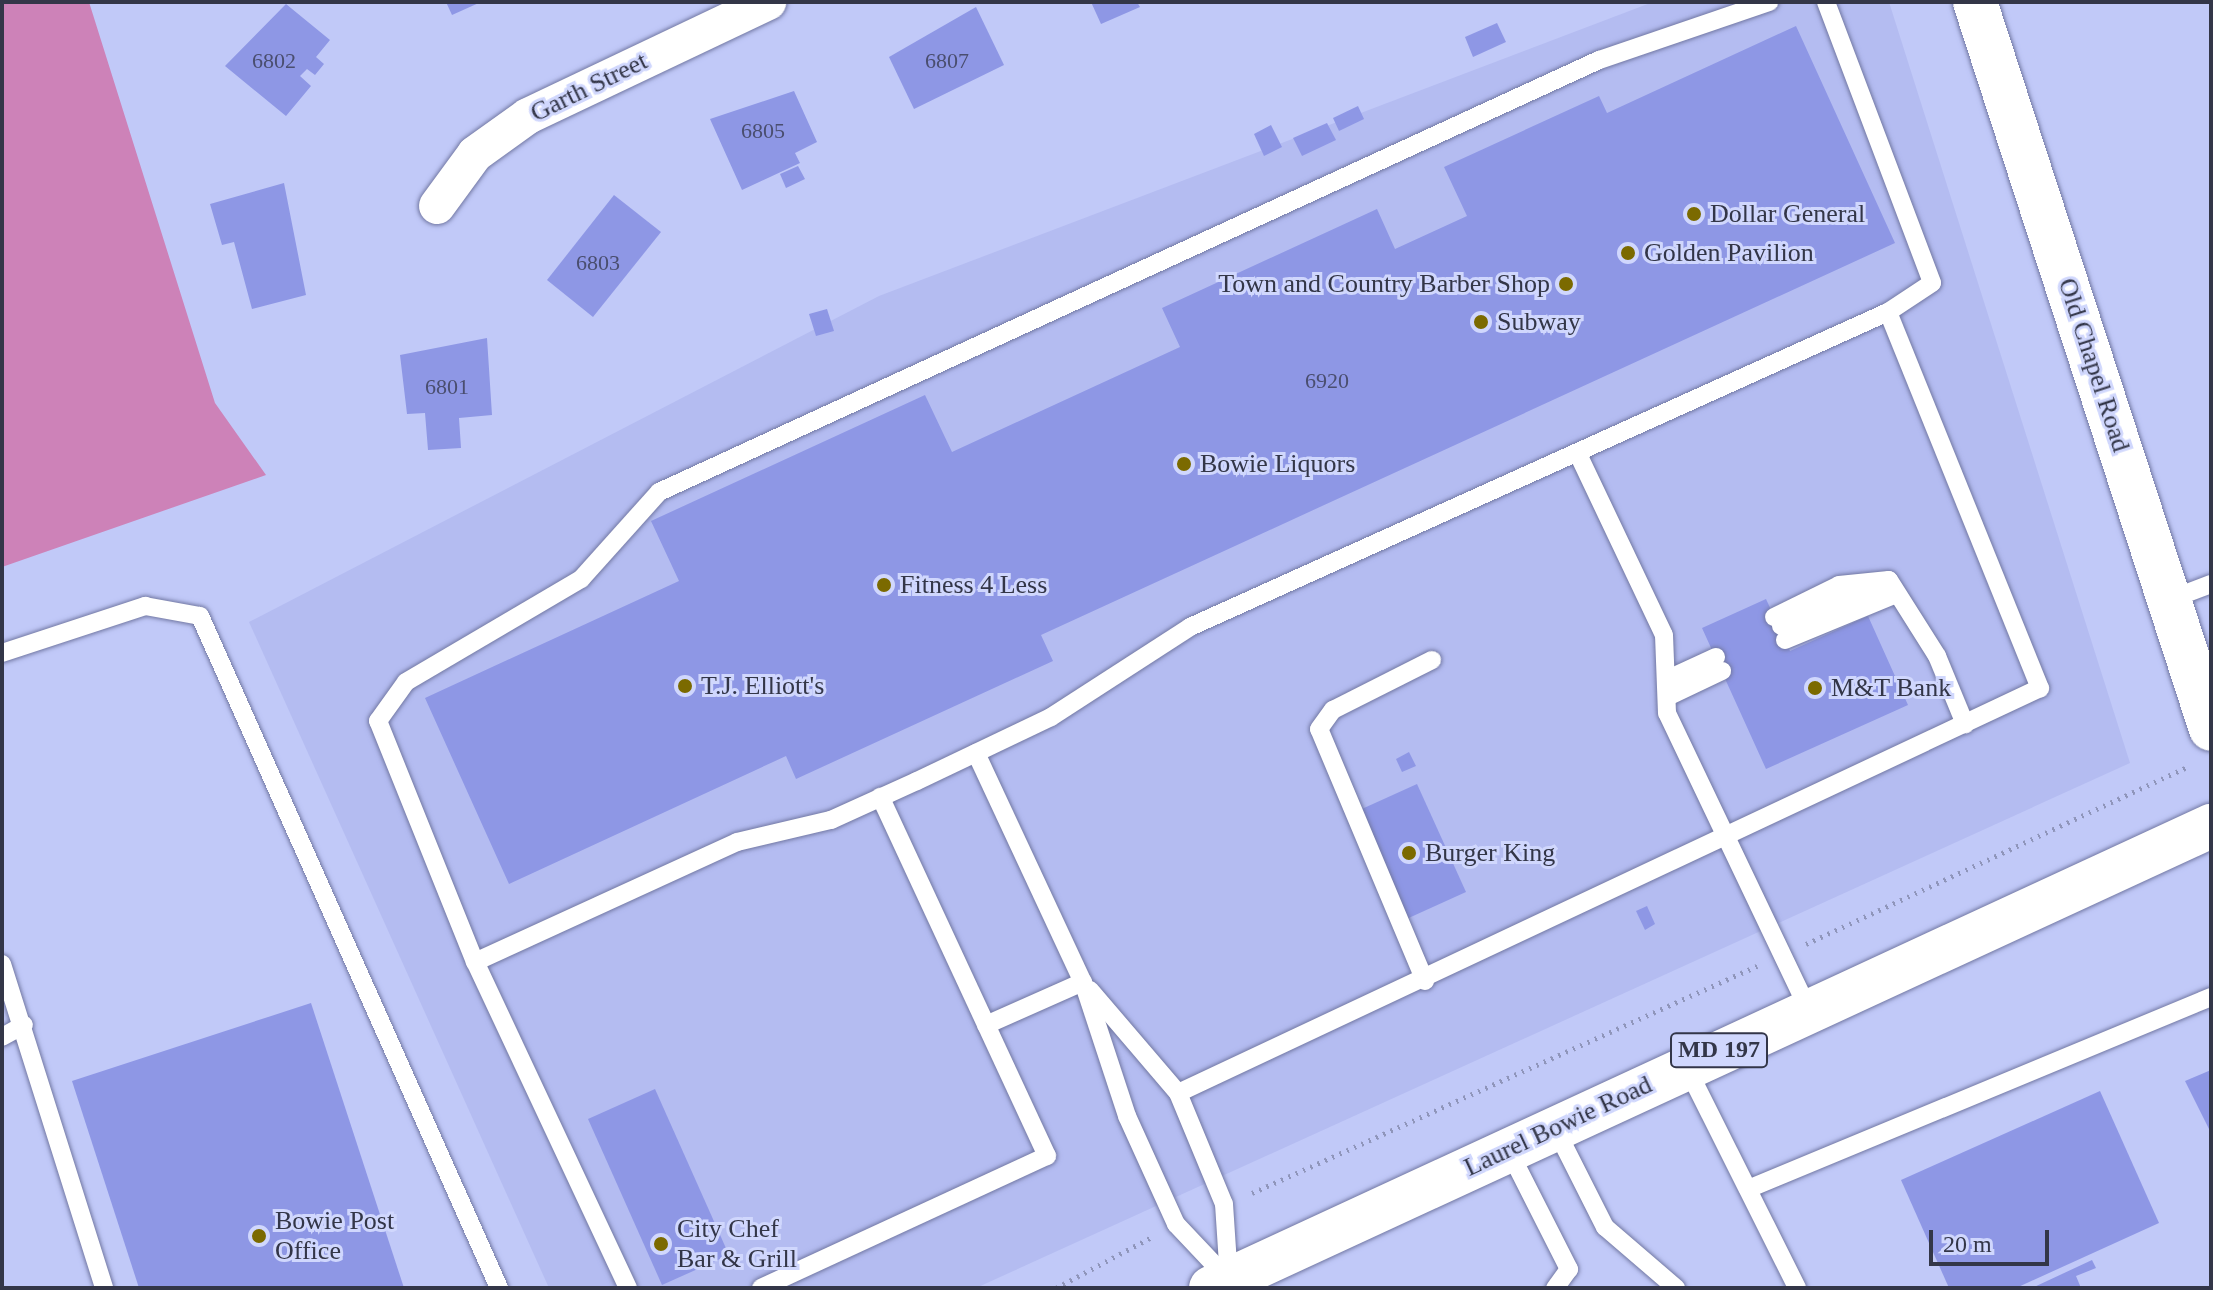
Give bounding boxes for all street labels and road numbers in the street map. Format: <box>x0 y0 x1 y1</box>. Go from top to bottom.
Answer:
street label: Garth Street <box>525 45 653 129</box>
street label: Old Chapel Road <box>2051 274 2137 456</box>
road number: MD 197 <box>1669 1030 1769 1070</box>
street label: Laurel Bowie Road <box>1459 1069 1657 1183</box>

